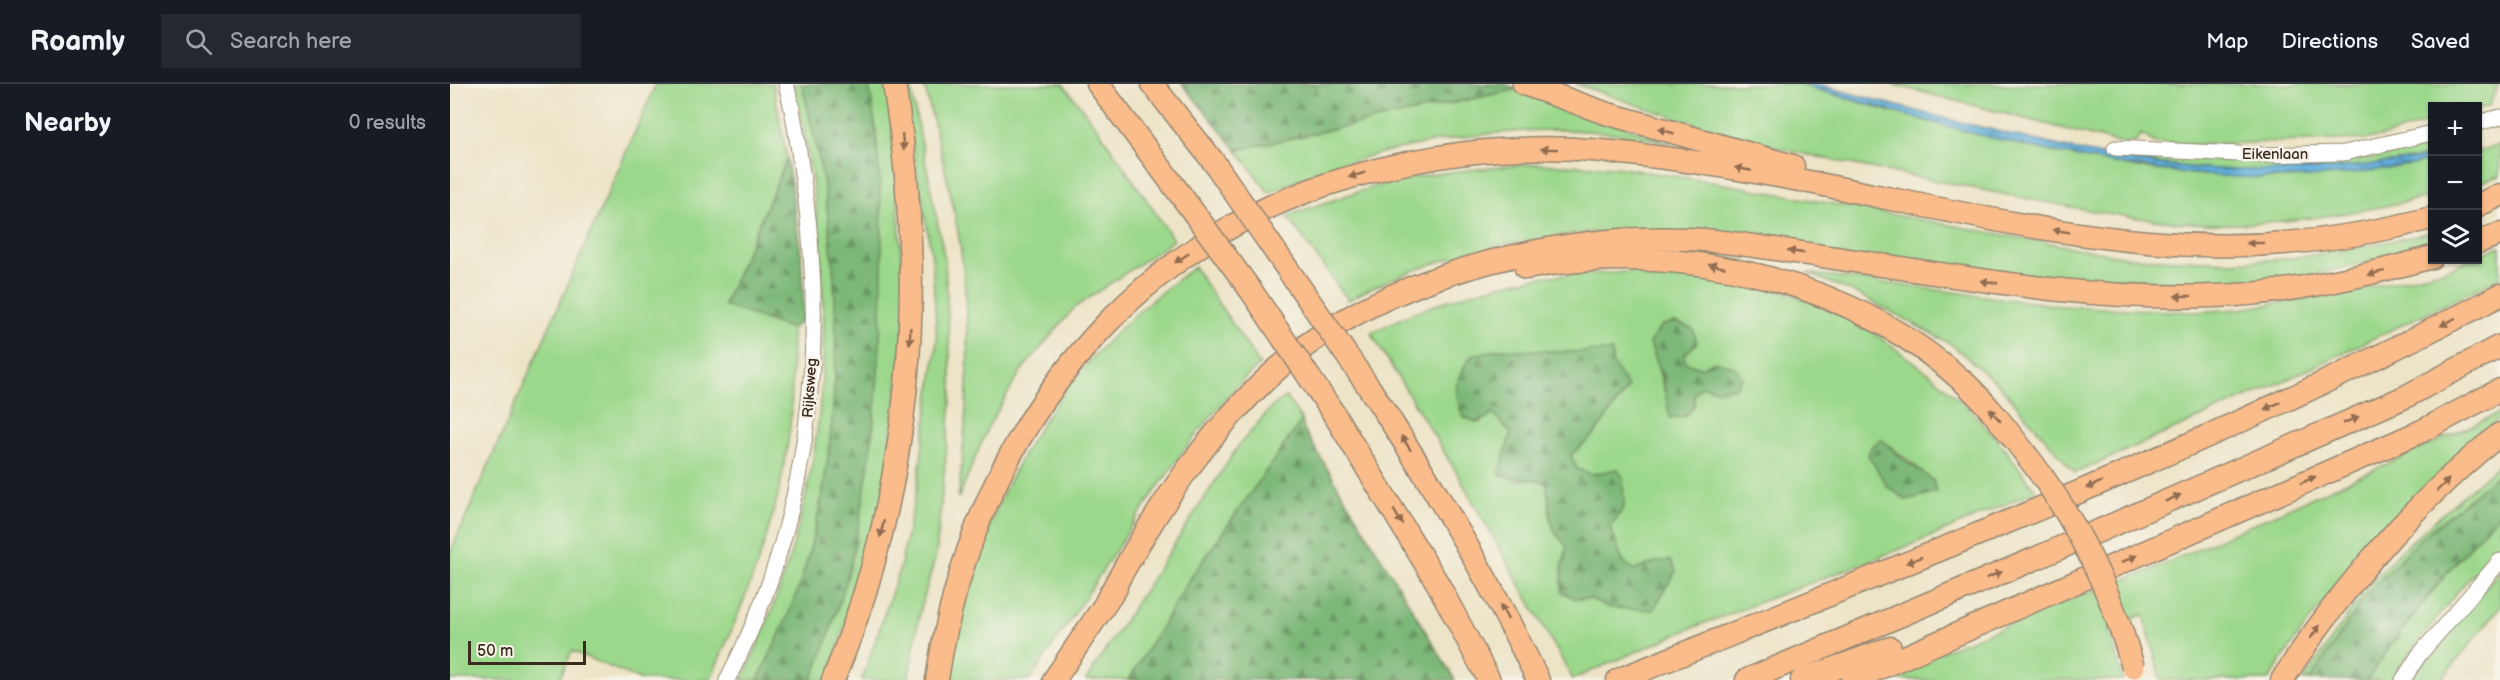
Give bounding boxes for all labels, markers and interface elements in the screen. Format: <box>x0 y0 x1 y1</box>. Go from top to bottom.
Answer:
search box <box>161 14 581 68</box>
text: Roamly <box>30 25 125 58</box>
icon: search <box>182 25 215 58</box>
text: Search here <box>230 28 352 55</box>
text: Map <box>2206 29 2249 54</box>
text: Directions <box>2282 29 2378 54</box>
text: Saved <box>2411 29 2470 54</box>
map controls <box>2428 102 2482 264</box>
button: + <box>2428 102 2482 156</box>
text: Nearby <box>24 108 111 139</box>
text: 0 results <box>349 111 426 135</box>
one-way arrow <box>1657 126 1675 135</box>
one-way arrow <box>898 132 908 151</box>
one-way arrow <box>1540 144 1559 154</box>
street label: Eikenlaan <box>2242 145 2308 164</box>
button: − <box>2428 156 2482 210</box>
one-way arrow <box>1733 164 1752 173</box>
one-way arrow <box>1348 171 1366 180</box>
button: layers <box>2428 210 2482 264</box>
one-way arrow <box>2051 226 2070 235</box>
one-way arrow <box>2245 239 2264 248</box>
one-way arrow <box>1787 248 1806 257</box>
one-way arrow <box>1174 252 1190 264</box>
one-way arrow <box>1708 261 1727 271</box>
one-way arrow <box>2367 268 2385 278</box>
one-way arrow <box>1979 277 1998 286</box>
one-way arrow <box>2174 291 2193 301</box>
one-way arrow <box>2440 318 2457 327</box>
one-way arrow <box>906 327 915 346</box>
street label: Rijksweg <box>798 357 822 419</box>
one-way arrow <box>2263 402 2281 411</box>
one-way arrow <box>1989 408 2002 423</box>
one-way arrow <box>2343 415 2361 425</box>
one-way arrow <box>1401 435 1412 451</box>
one-way arrow <box>2299 476 2316 485</box>
one-way arrow <box>2436 478 2451 492</box>
one-way arrow <box>2085 480 2102 489</box>
one-way arrow <box>2164 494 2181 503</box>
one-way arrow <box>1393 509 1403 526</box>
one-way arrow <box>877 520 887 538</box>
one-way arrow <box>2120 553 2138 563</box>
one-way arrow <box>1905 556 1923 565</box>
one-way arrow <box>1985 570 2003 580</box>
one-way arrow <box>1499 603 1509 620</box>
one-way arrow <box>2309 624 2321 640</box>
scale bar <box>468 638 586 666</box>
text: 50 m <box>477 642 513 661</box>

